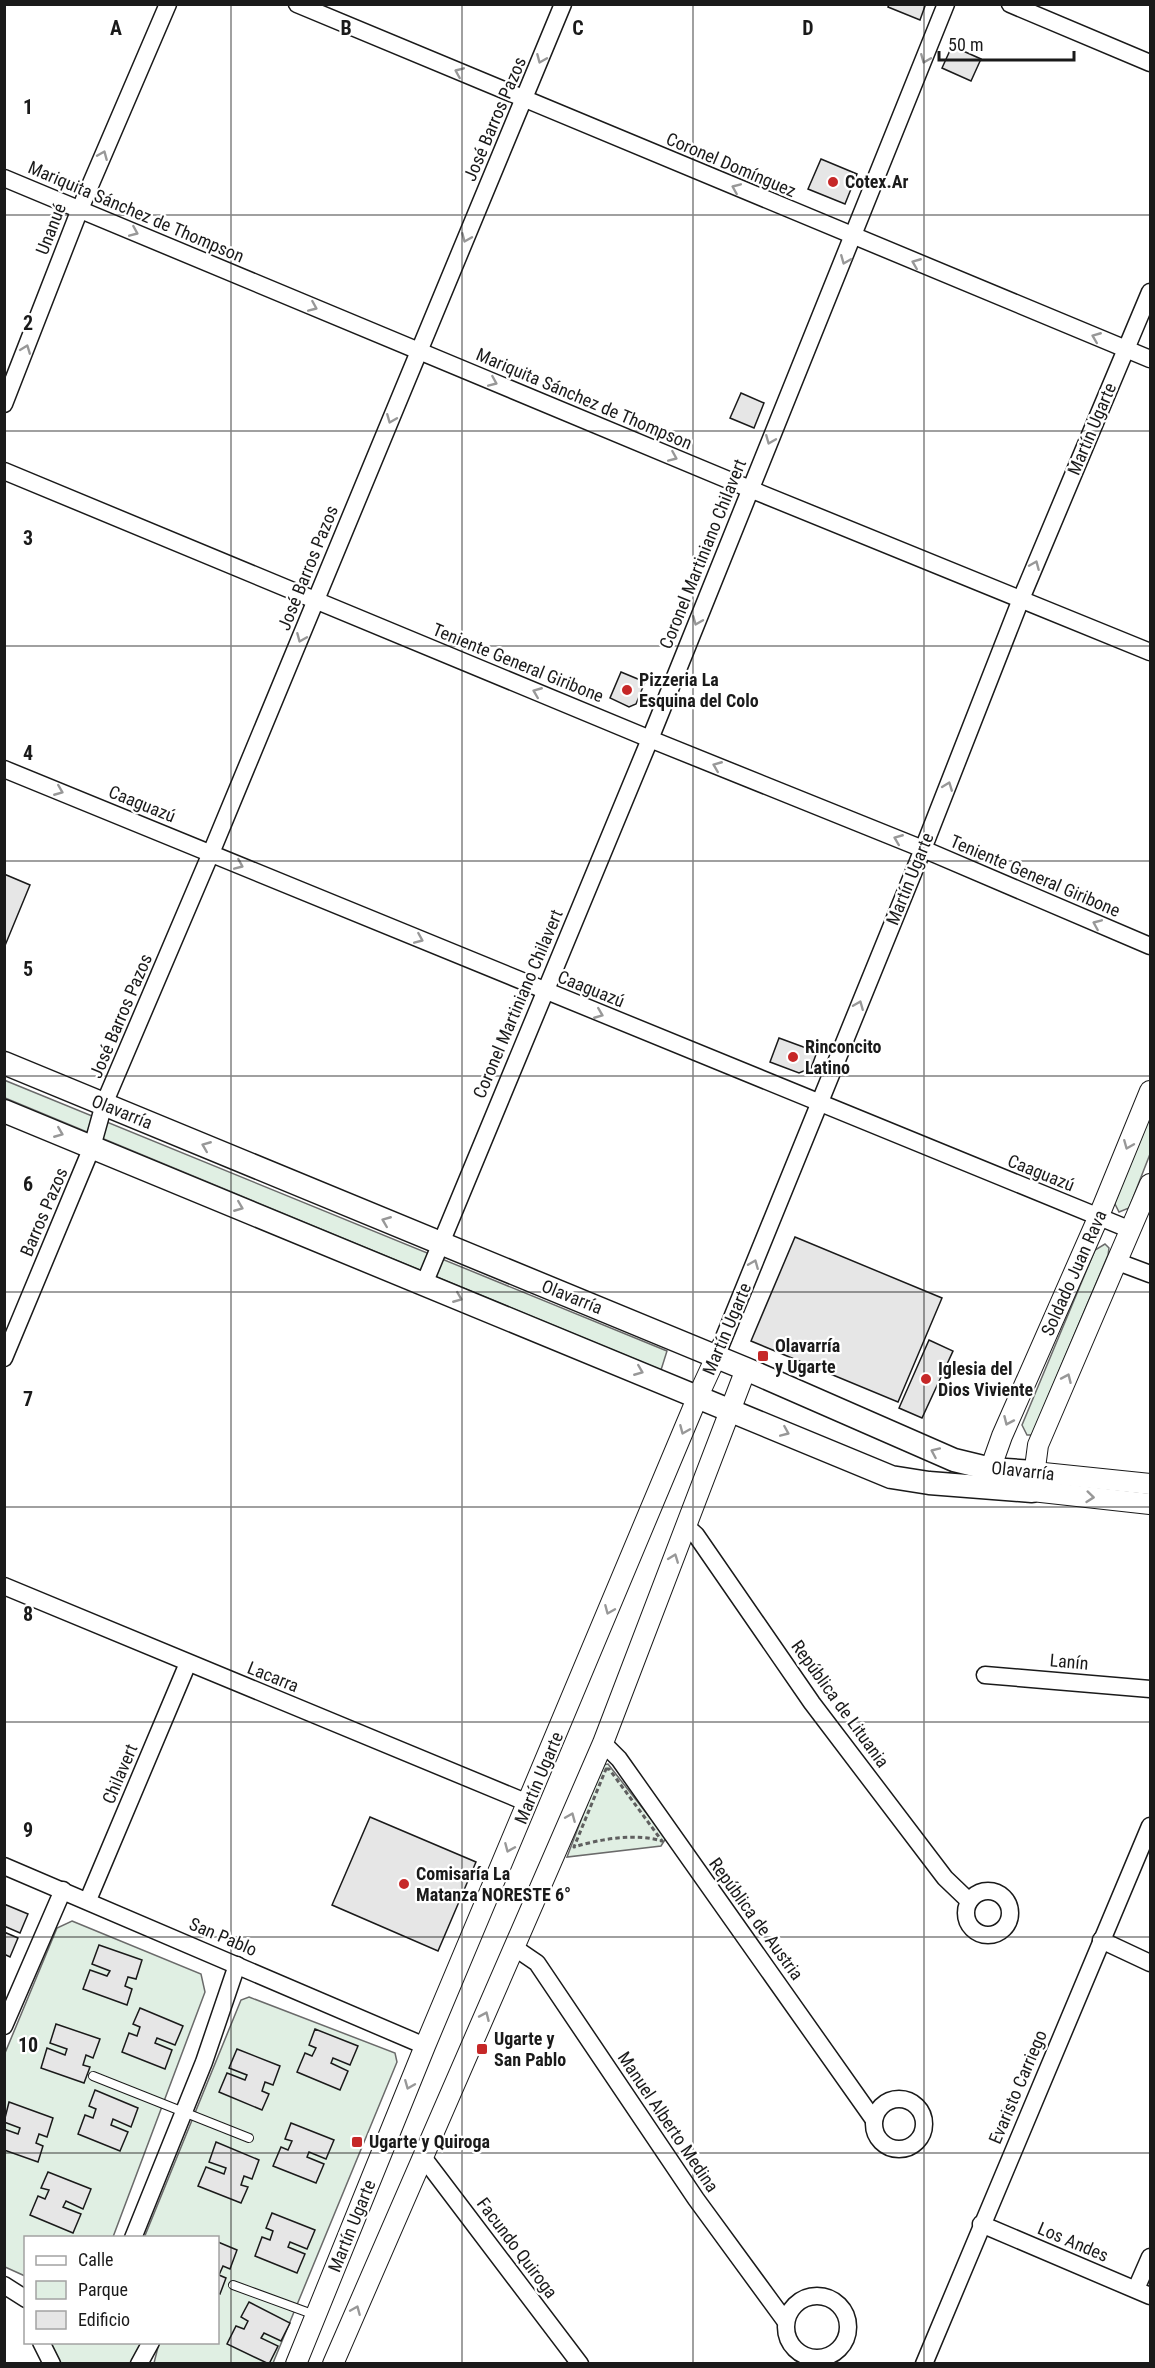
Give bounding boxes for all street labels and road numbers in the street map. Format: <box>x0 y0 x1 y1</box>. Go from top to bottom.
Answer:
street label: José Barros Pazos <box>459 54 530 184</box>
street label: Coronel Domínguez <box>663 128 799 201</box>
street label: Mariquita Sánchez de Thompson <box>25 156 247 267</box>
street label: Unanué <box>31 200 70 257</box>
street label: Mariquita Sánchez de Thompson <box>473 343 695 454</box>
street label: Martín Ugarte <box>1063 380 1120 478</box>
street label: Coronel Martiniano Chilavert <box>655 456 750 652</box>
street label: José Barros Pazos <box>273 502 342 633</box>
street label: Teniente General Giribone <box>430 619 607 706</box>
street label: Caaguazú <box>106 781 179 826</box>
street label: Martín Ugarte <box>881 830 938 928</box>
street label: Teniente General Giribone <box>947 830 1123 921</box>
street label: Coronel Martiniano Chilavert <box>468 906 567 1101</box>
street label: José Barros Pazos <box>85 951 156 1081</box>
street label: Caaguazú <box>555 966 628 1011</box>
street label: Olavarría <box>89 1090 156 1133</box>
street label: Caaguazú <box>1005 1150 1078 1195</box>
street label: Barros Pazos <box>15 1164 72 1259</box>
street label: Soldado Juan Rava <box>1036 1207 1111 1339</box>
street label: Olavarría <box>539 1275 606 1318</box>
street label: Martín Ugarte <box>698 1280 755 1378</box>
street label: Olavarría <box>990 1457 1056 1484</box>
street label: República de Lituania <box>787 1636 894 1771</box>
street label: Lanín <box>1049 1649 1089 1674</box>
street label: Lacarra <box>245 1657 302 1696</box>
street label: Martín Ugarte <box>510 1729 567 1827</box>
street label: Chilavert <box>98 1741 141 1807</box>
street label: República de Austria <box>705 1853 808 1984</box>
street label: San Pablo <box>186 1913 260 1960</box>
street label: Evaristo Carriego <box>984 2027 1051 2147</box>
street label: Manuel Alberto Medina <box>614 2048 723 2196</box>
street label: Martín Ugarte <box>323 2177 380 2275</box>
street label: Facundo Quiroga <box>473 2193 562 2302</box>
street label: Los Andes <box>1035 2217 1112 2266</box>

